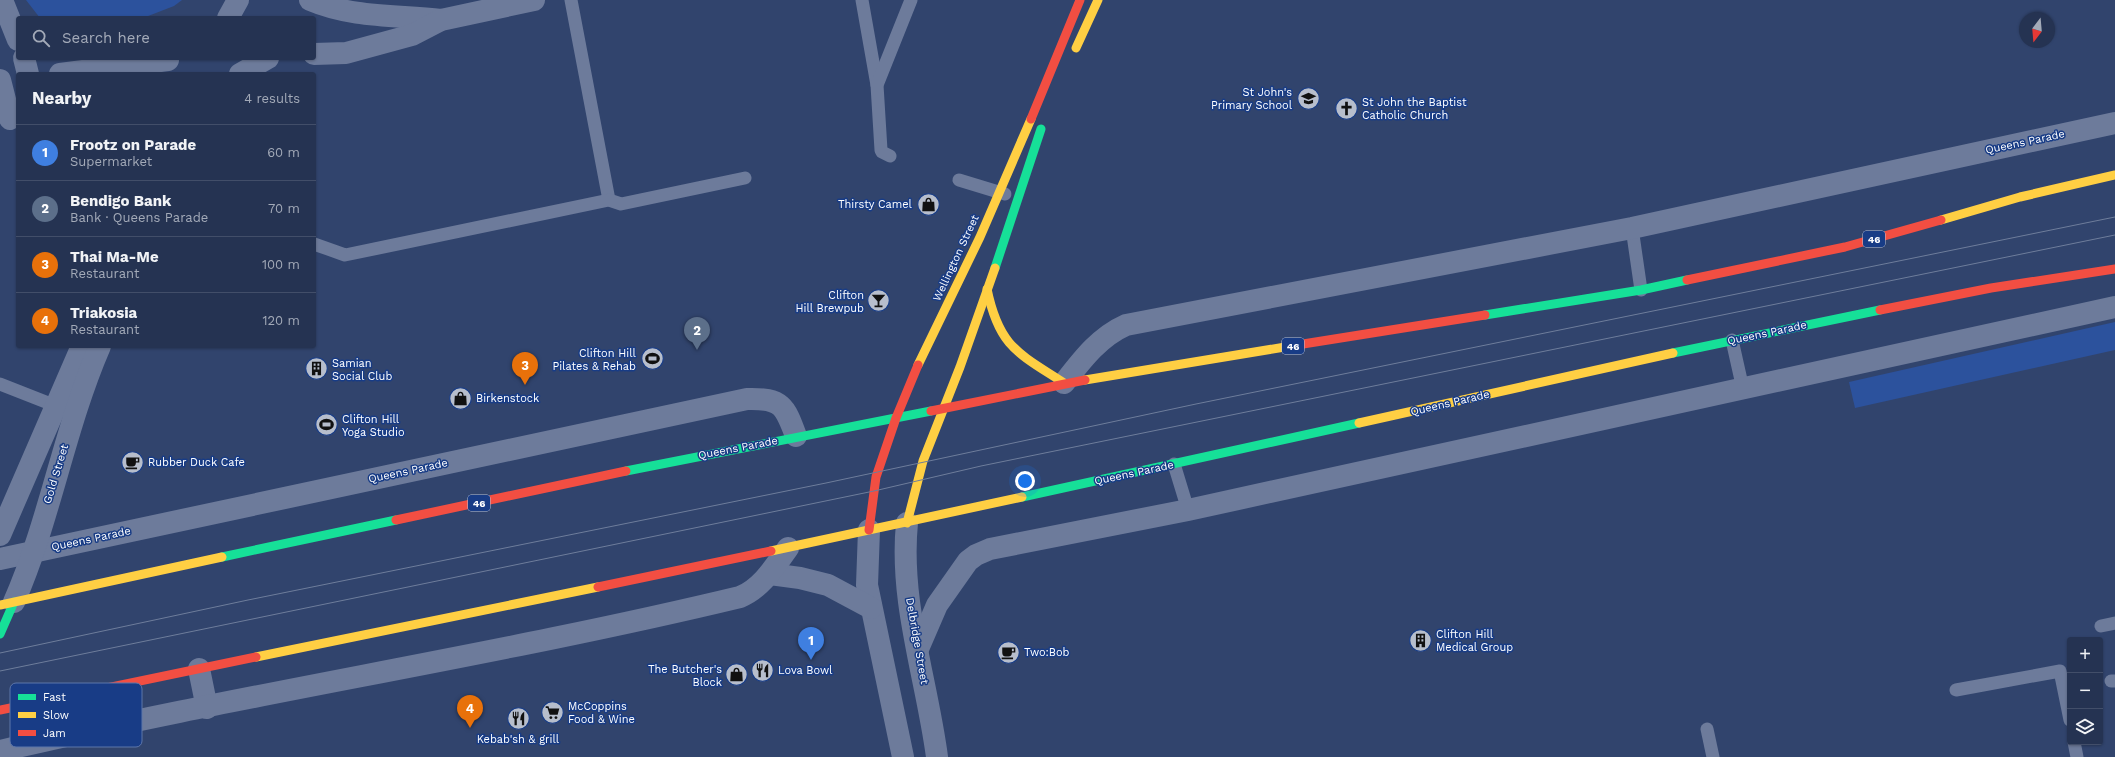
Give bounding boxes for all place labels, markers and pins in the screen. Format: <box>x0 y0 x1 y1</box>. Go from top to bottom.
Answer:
school or university icon: St John's Primary School <box>1295 85 1321 111</box>
place label: St John's Primary School <box>1211 86 1293 112</box>
church icon: St John the Baptist Catholic Church <box>1333 95 1359 121</box>
place label: St John the Baptist Catholic Church <box>1362 96 1467 122</box>
shop icon: Thirsty Camel <box>915 191 941 217</box>
place label: Thirsty Camel <box>838 198 913 211</box>
bar icon: Clifton Hill Brewpub <box>866 288 892 314</box>
place label: Clifton Hill Brewpub <box>795 289 864 315</box>
pin: 2 <box>684 317 710 350</box>
sports icon: Clifton Hill Pilates & Rehab <box>639 346 665 372</box>
place label: Clifton Hill Pilates & Rehab <box>552 347 637 373</box>
pin: 3 <box>512 352 538 385</box>
building icon: Samian Social Club <box>303 356 329 382</box>
place label: Samian Social Club <box>332 357 392 383</box>
shop icon: Birkenstock <box>447 385 473 411</box>
place label: Birkenstock <box>476 392 539 405</box>
sports icon: Clifton Hill Yoga Studio <box>314 412 340 438</box>
place label: Clifton Hill Yoga Studio <box>342 413 405 439</box>
cafe icon: Rubber Duck Cafe <box>120 449 146 475</box>
place label: Rubber Duck Cafe <box>148 456 245 469</box>
pin: 1 <box>798 627 824 660</box>
building icon: Clifton Hill Medical Group <box>1408 627 1434 653</box>
place label: Clifton Hill Medical Group <box>1436 628 1513 654</box>
cafe icon: Two:Bob <box>996 639 1022 665</box>
place label: Two:Bob <box>1024 646 1070 659</box>
restaurant icon: Lova Bowl <box>749 657 775 683</box>
shop icon: The Butcher's Block <box>724 662 750 688</box>
place label: The Butcher's Block <box>648 663 722 689</box>
place label: Lova Bowl <box>778 664 833 677</box>
pin: 4 <box>457 695 483 728</box>
supermarket icon: McCoppins Food & Wine <box>540 699 566 725</box>
place label: McCoppins Food & Wine <box>568 700 635 726</box>
restaurant icon: Kebab'sh & grill <box>505 706 531 732</box>
place label: Kebab'sh & grill <box>477 733 560 746</box>

